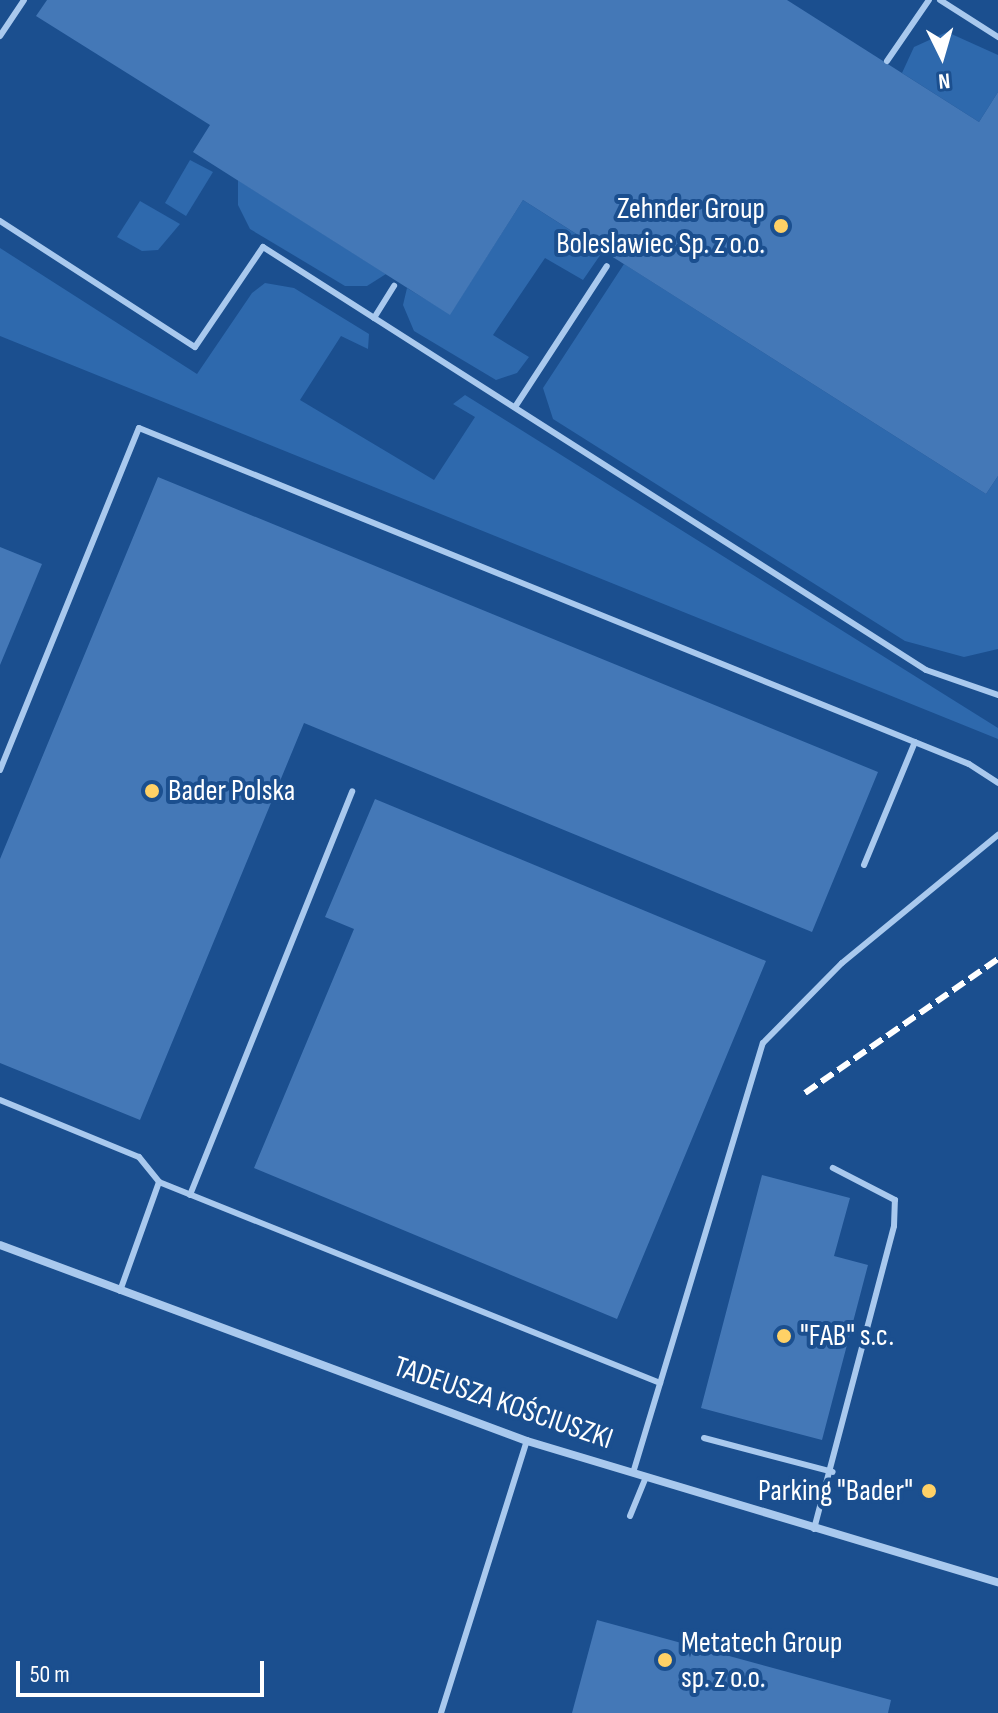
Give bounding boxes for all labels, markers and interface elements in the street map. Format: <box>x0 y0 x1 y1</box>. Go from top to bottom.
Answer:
north arrow <box>902 16 982 96</box>
text: N <box>937 66 951 94</box>
place label: Zehnder Group Boleslawiec Sp. z o.o. <box>556 191 765 262</box>
marker: Zehnder Group Boleslawiec Sp. z o.o. <box>772 217 790 235</box>
place label: Bader Polska <box>168 773 295 809</box>
marker: Bader Polska <box>143 782 161 800</box>
place label: "FAB" s.c. <box>800 1318 894 1354</box>
marker: "FAB" s.c. <box>775 1327 793 1345</box>
street label: TADEUSZA KOŚCIUSZKI <box>389 1349 617 1457</box>
place label: Parking "Bader" <box>758 1473 913 1509</box>
marker: Parking "Bader" <box>920 1482 938 1500</box>
place label: Metatech Group sp. z o.o. <box>681 1625 842 1696</box>
scale bar <box>20 1645 268 1695</box>
marker: Metatech Group sp. z o.o. <box>656 1651 674 1669</box>
text: 50 m <box>30 1660 70 1689</box>

